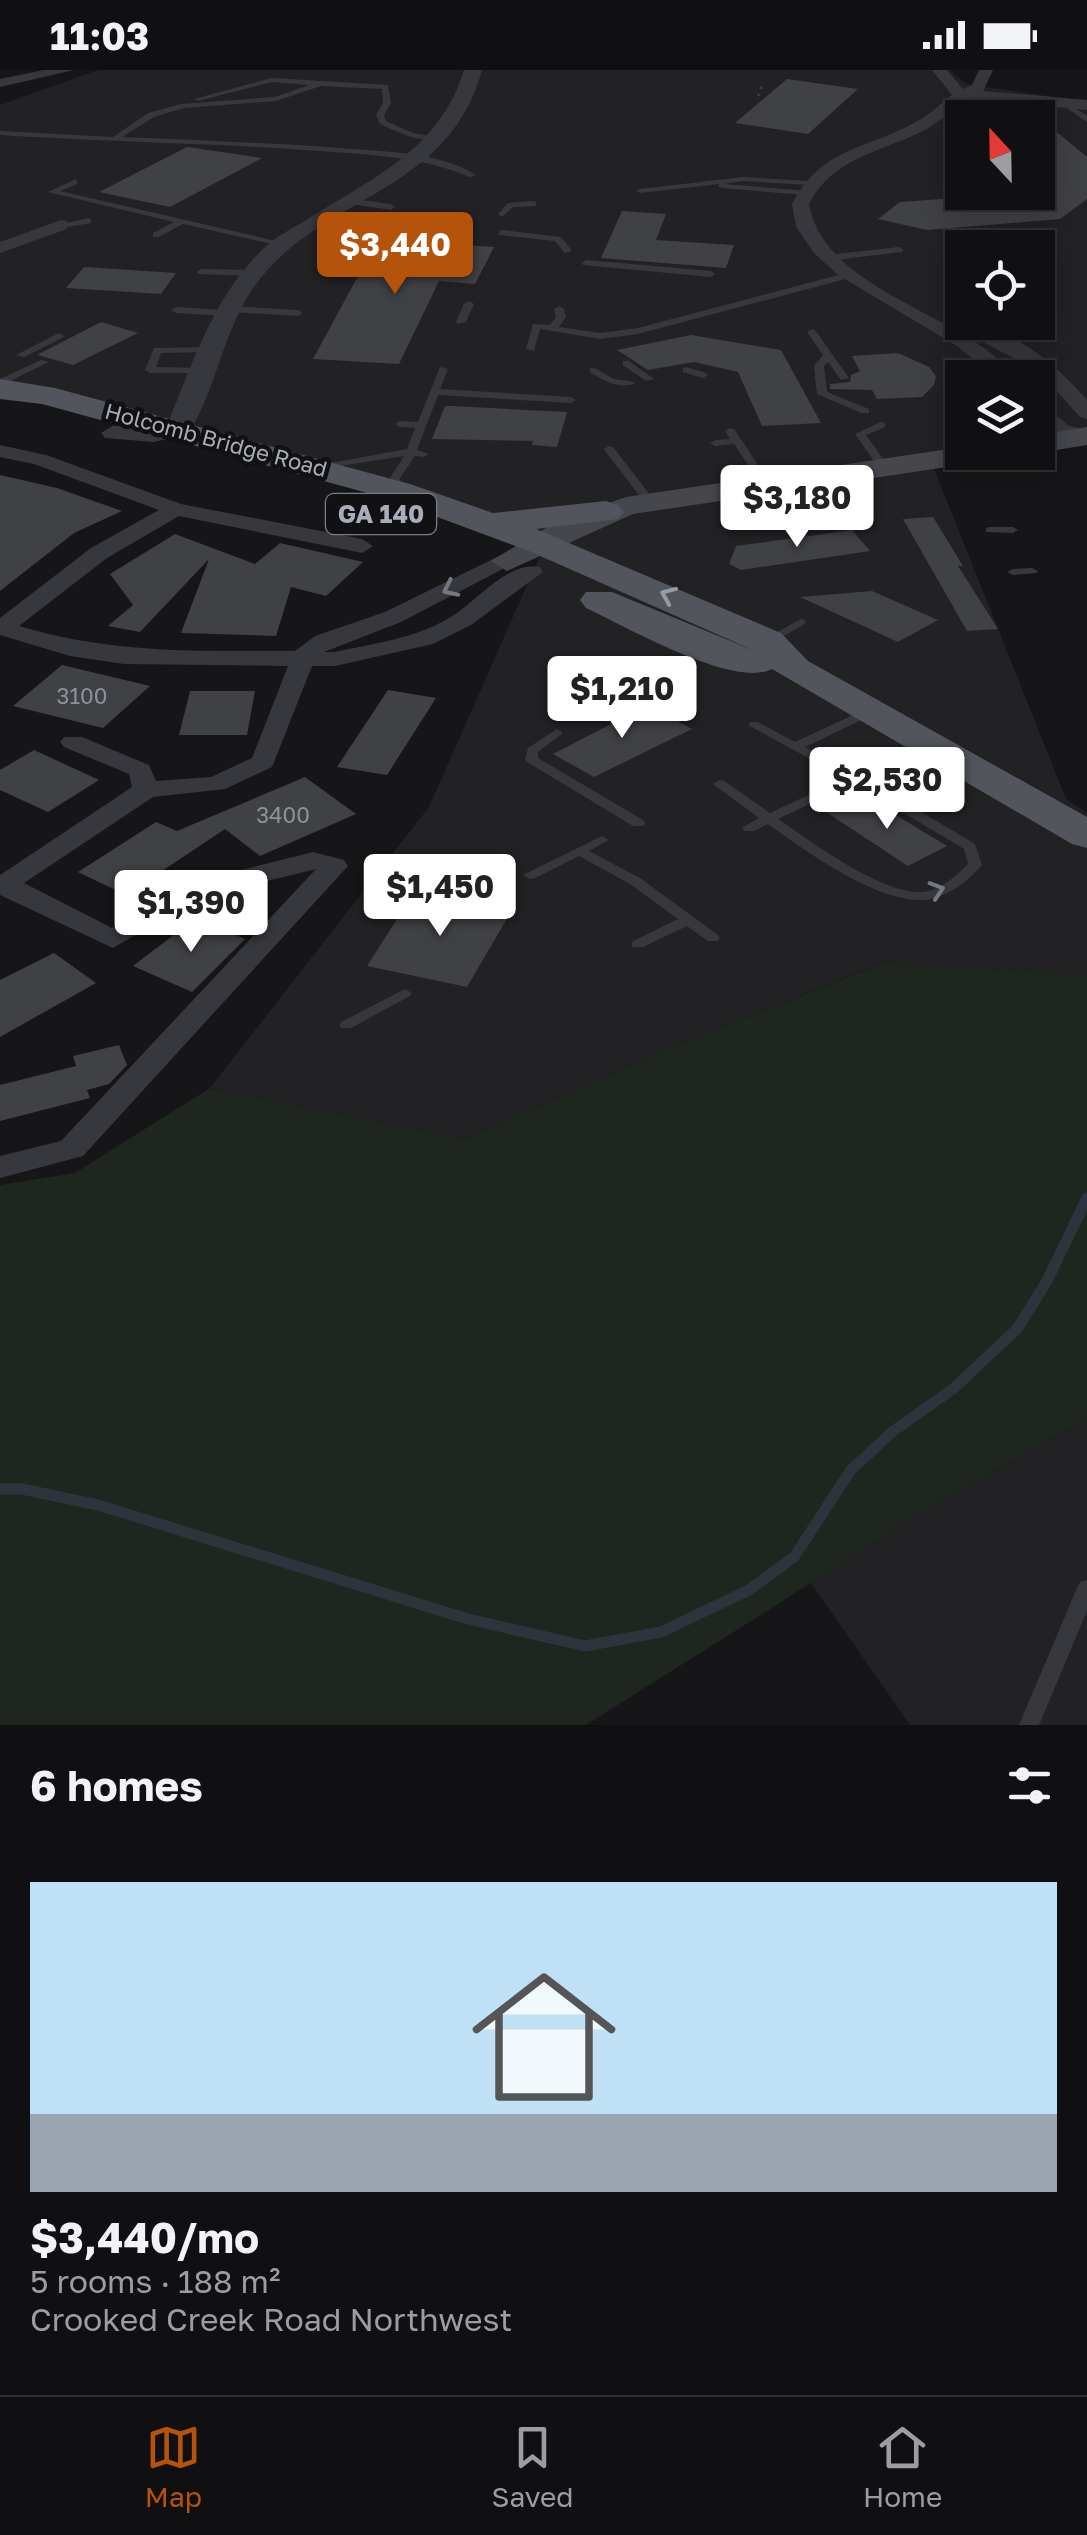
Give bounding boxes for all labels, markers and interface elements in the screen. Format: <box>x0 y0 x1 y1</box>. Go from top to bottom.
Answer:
text: 11:03 <box>50 13 149 58</box>
north arrow <box>945 100 1055 210</box>
map controls <box>945 100 1055 470</box>
pin: $3,440 <box>314 212 476 297</box>
text: $3,440 <box>339 225 451 263</box>
button: locate <box>945 230 1055 340</box>
button: layers <box>945 360 1055 470</box>
street label: Holcomb Bridge Road <box>102 397 330 482</box>
pin: $3,180 <box>716 465 878 550</box>
text: $3,180 <box>743 478 851 516</box>
road number: GA 140 <box>326 494 436 534</box>
one-way arrow <box>442 577 460 596</box>
one-way arrow <box>660 587 678 607</box>
pin: $1,210 <box>541 656 703 741</box>
text: $1,210 <box>570 669 674 707</box>
house number: 3100 <box>57 682 107 709</box>
pin: $2,530 <box>806 747 968 832</box>
text: $2,530 <box>831 760 943 798</box>
house number: 3400 <box>256 801 310 828</box>
pin: $1,450 <box>359 854 521 939</box>
text: $1,450 <box>386 867 494 905</box>
pin: $1,390 <box>110 870 272 955</box>
one-way arrow <box>927 882 944 902</box>
text: $1,390 <box>137 883 245 921</box>
icon: filters <box>1002 1758 1057 1813</box>
text: 6 homes <box>30 1760 203 1810</box>
icon: home <box>454 1947 634 2127</box>
text: $3,440/mo <box>30 2212 259 2262</box>
text: 5 rooms · 188 m² <box>30 2262 280 2300</box>
text: Crooked Creek Road Northwest <box>30 2300 512 2338</box>
tab: Map <box>145 2420 202 2513</box>
tab: Saved <box>492 2420 573 2513</box>
tab: Home <box>863 2420 942 2513</box>

